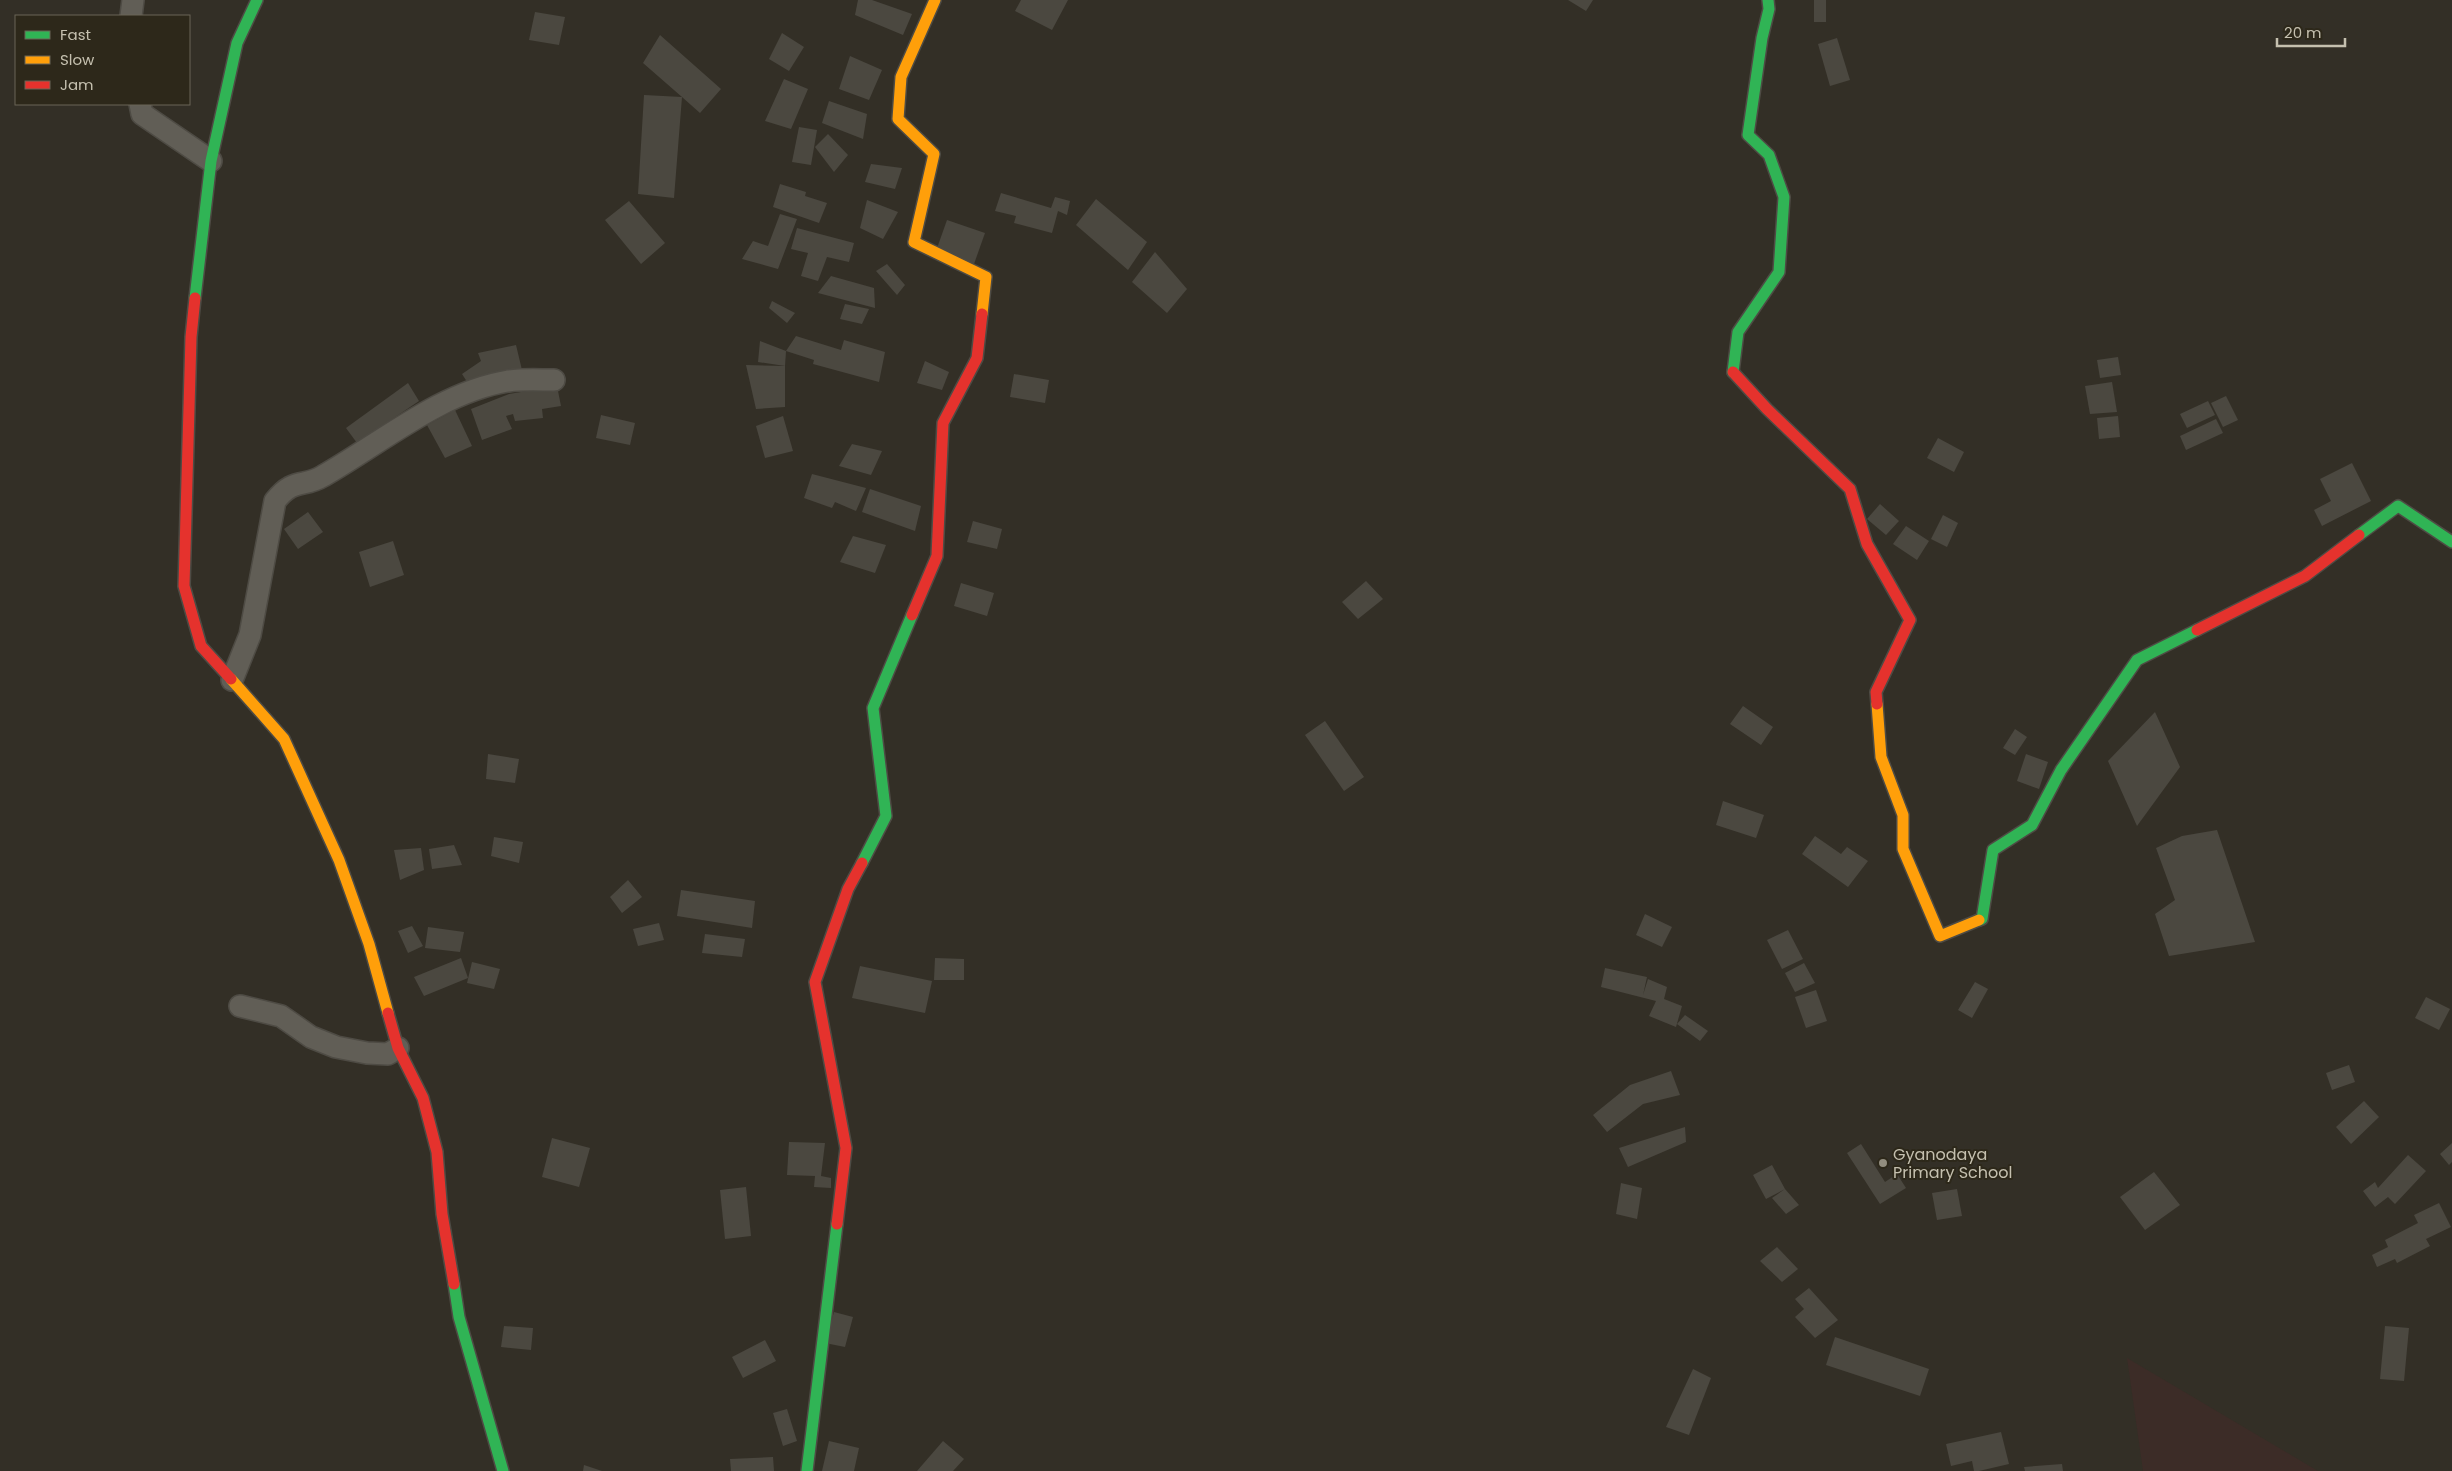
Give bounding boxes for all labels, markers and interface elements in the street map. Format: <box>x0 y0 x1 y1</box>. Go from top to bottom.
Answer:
legend <box>15 15 190 105</box>
scale bar <box>2277 15 2344 47</box>
text: 20 m <box>2284 22 2322 43</box>
text: Fast <box>60 24 91 45</box>
text: Slow <box>60 49 95 70</box>
text: Jam <box>60 74 94 95</box>
place label: Gyanodaya Primary School <box>1893 1143 2012 1184</box>
marker: Gyanodaya Primary School <box>1877 1157 1889 1169</box>

